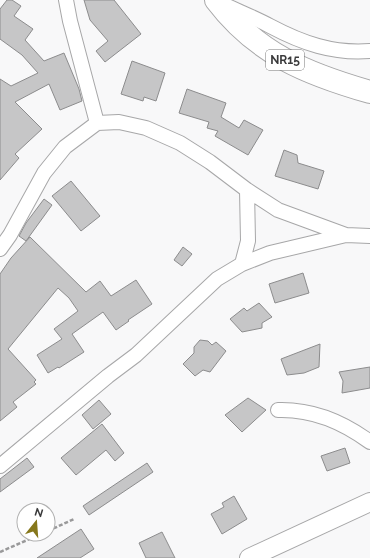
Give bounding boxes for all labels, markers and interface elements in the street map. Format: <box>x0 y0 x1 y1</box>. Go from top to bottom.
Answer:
road number: NR15 <box>266 50 304 70</box>
north arrow <box>16 502 56 542</box>
text: N <box>33 505 45 520</box>

